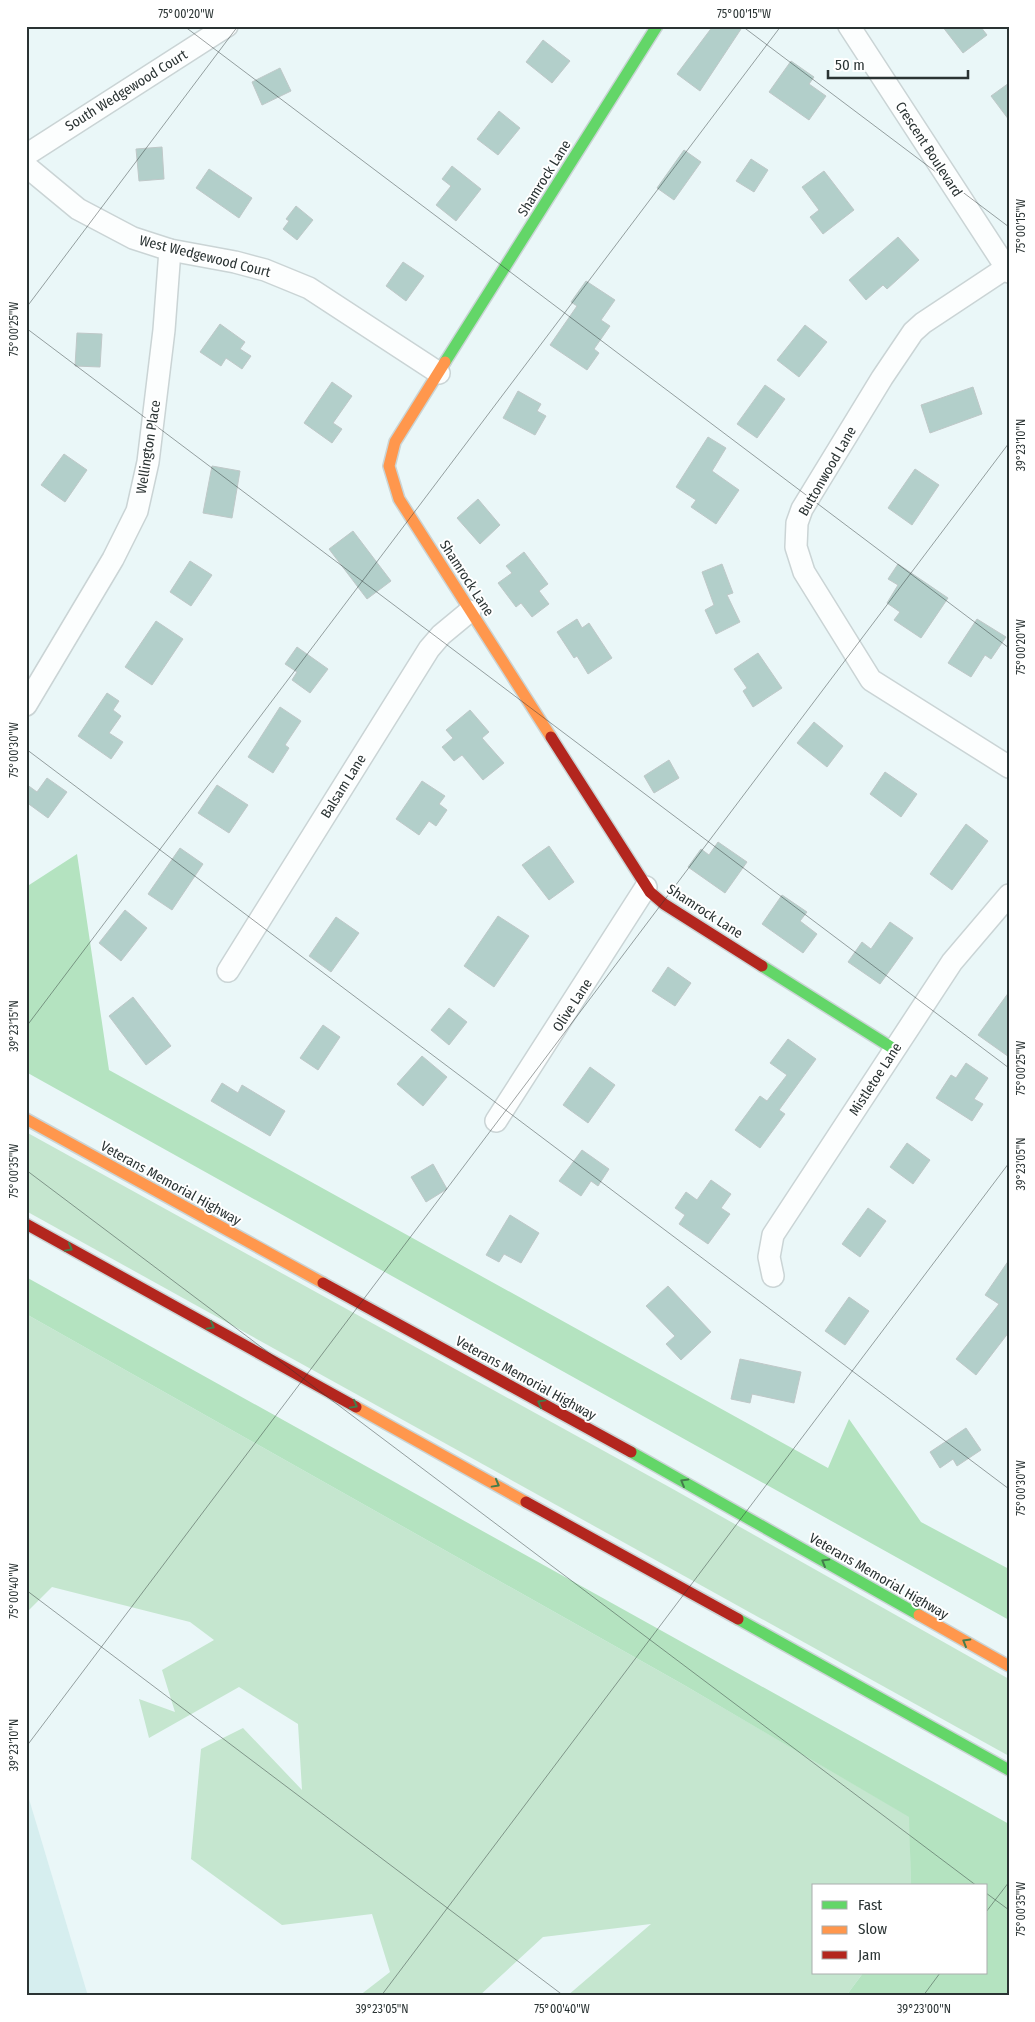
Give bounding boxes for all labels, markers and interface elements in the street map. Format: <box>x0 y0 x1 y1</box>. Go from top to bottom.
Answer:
text: 75°00'20"W <box>158 7 214 21</box>
text: 75°00'15"W <box>717 7 771 21</box>
street label: South Wedgewood Court <box>62 46 191 135</box>
scale bar <box>828 48 968 80</box>
text: 50 m <box>835 56 865 74</box>
street label: Crescent Boulevard <box>892 99 966 200</box>
street label: Shamrock Lane <box>514 137 575 220</box>
text: 75°00'15"W <box>1014 199 1028 253</box>
street label: West Wedgewood Court <box>137 232 273 281</box>
text: 75°00'25"W <box>7 302 21 356</box>
street label: Wellington Place <box>133 399 164 495</box>
text: 39°23'10"N <box>1014 419 1028 471</box>
street label: Buttonwood Lane <box>795 423 860 519</box>
street label: Shamrock Lane <box>436 537 497 619</box>
text: 75°00'20"W <box>1014 619 1028 675</box>
text: 75°00'30"W <box>7 722 21 778</box>
street label: Balsam Lane <box>317 751 370 821</box>
street label: Shamrock Lane <box>664 881 746 942</box>
street label: Olive Lane <box>549 976 596 1035</box>
text: 39°23'15"N <box>7 1000 21 1052</box>
street label: Mistletoe Lane <box>846 1040 905 1119</box>
text: 75°00'25"W <box>1014 1041 1028 1095</box>
street label: Veterans Memorial Highway <box>98 1138 245 1230</box>
text: 39°23'05"N <box>1014 1138 1028 1190</box>
text: 75°00'35"W <box>7 1144 21 1198</box>
one-way arrow <box>64 1242 73 1252</box>
one-way arrow <box>206 1320 215 1330</box>
street label: Veterans Memorial Highway <box>453 1333 600 1425</box>
one-way arrow <box>348 1399 357 1409</box>
one-way arrow <box>538 1400 547 1410</box>
text: 75°00'30"W <box>1014 1460 1028 1516</box>
one-way arrow <box>490 1478 499 1488</box>
one-way arrow <box>680 1478 689 1488</box>
street label: Veterans Memorial Highway <box>806 1530 952 1624</box>
one-way arrow <box>821 1558 830 1568</box>
text: 75°00'40"W <box>7 1563 21 1619</box>
one-way arrow <box>963 1639 972 1649</box>
text: 39°23'10"N <box>7 1719 21 1771</box>
text: 75°00'35"W <box>1014 1882 1028 1936</box>
legend <box>812 1884 988 1974</box>
text: Fast <box>858 1896 882 1914</box>
text: Slow <box>858 1920 887 1938</box>
text: Jam <box>858 1946 881 1964</box>
text: 39°23'05"N <box>356 2002 408 2016</box>
text: 75°00'40"W <box>534 2002 590 2016</box>
text: 39°23'00"N <box>897 2002 951 2016</box>

